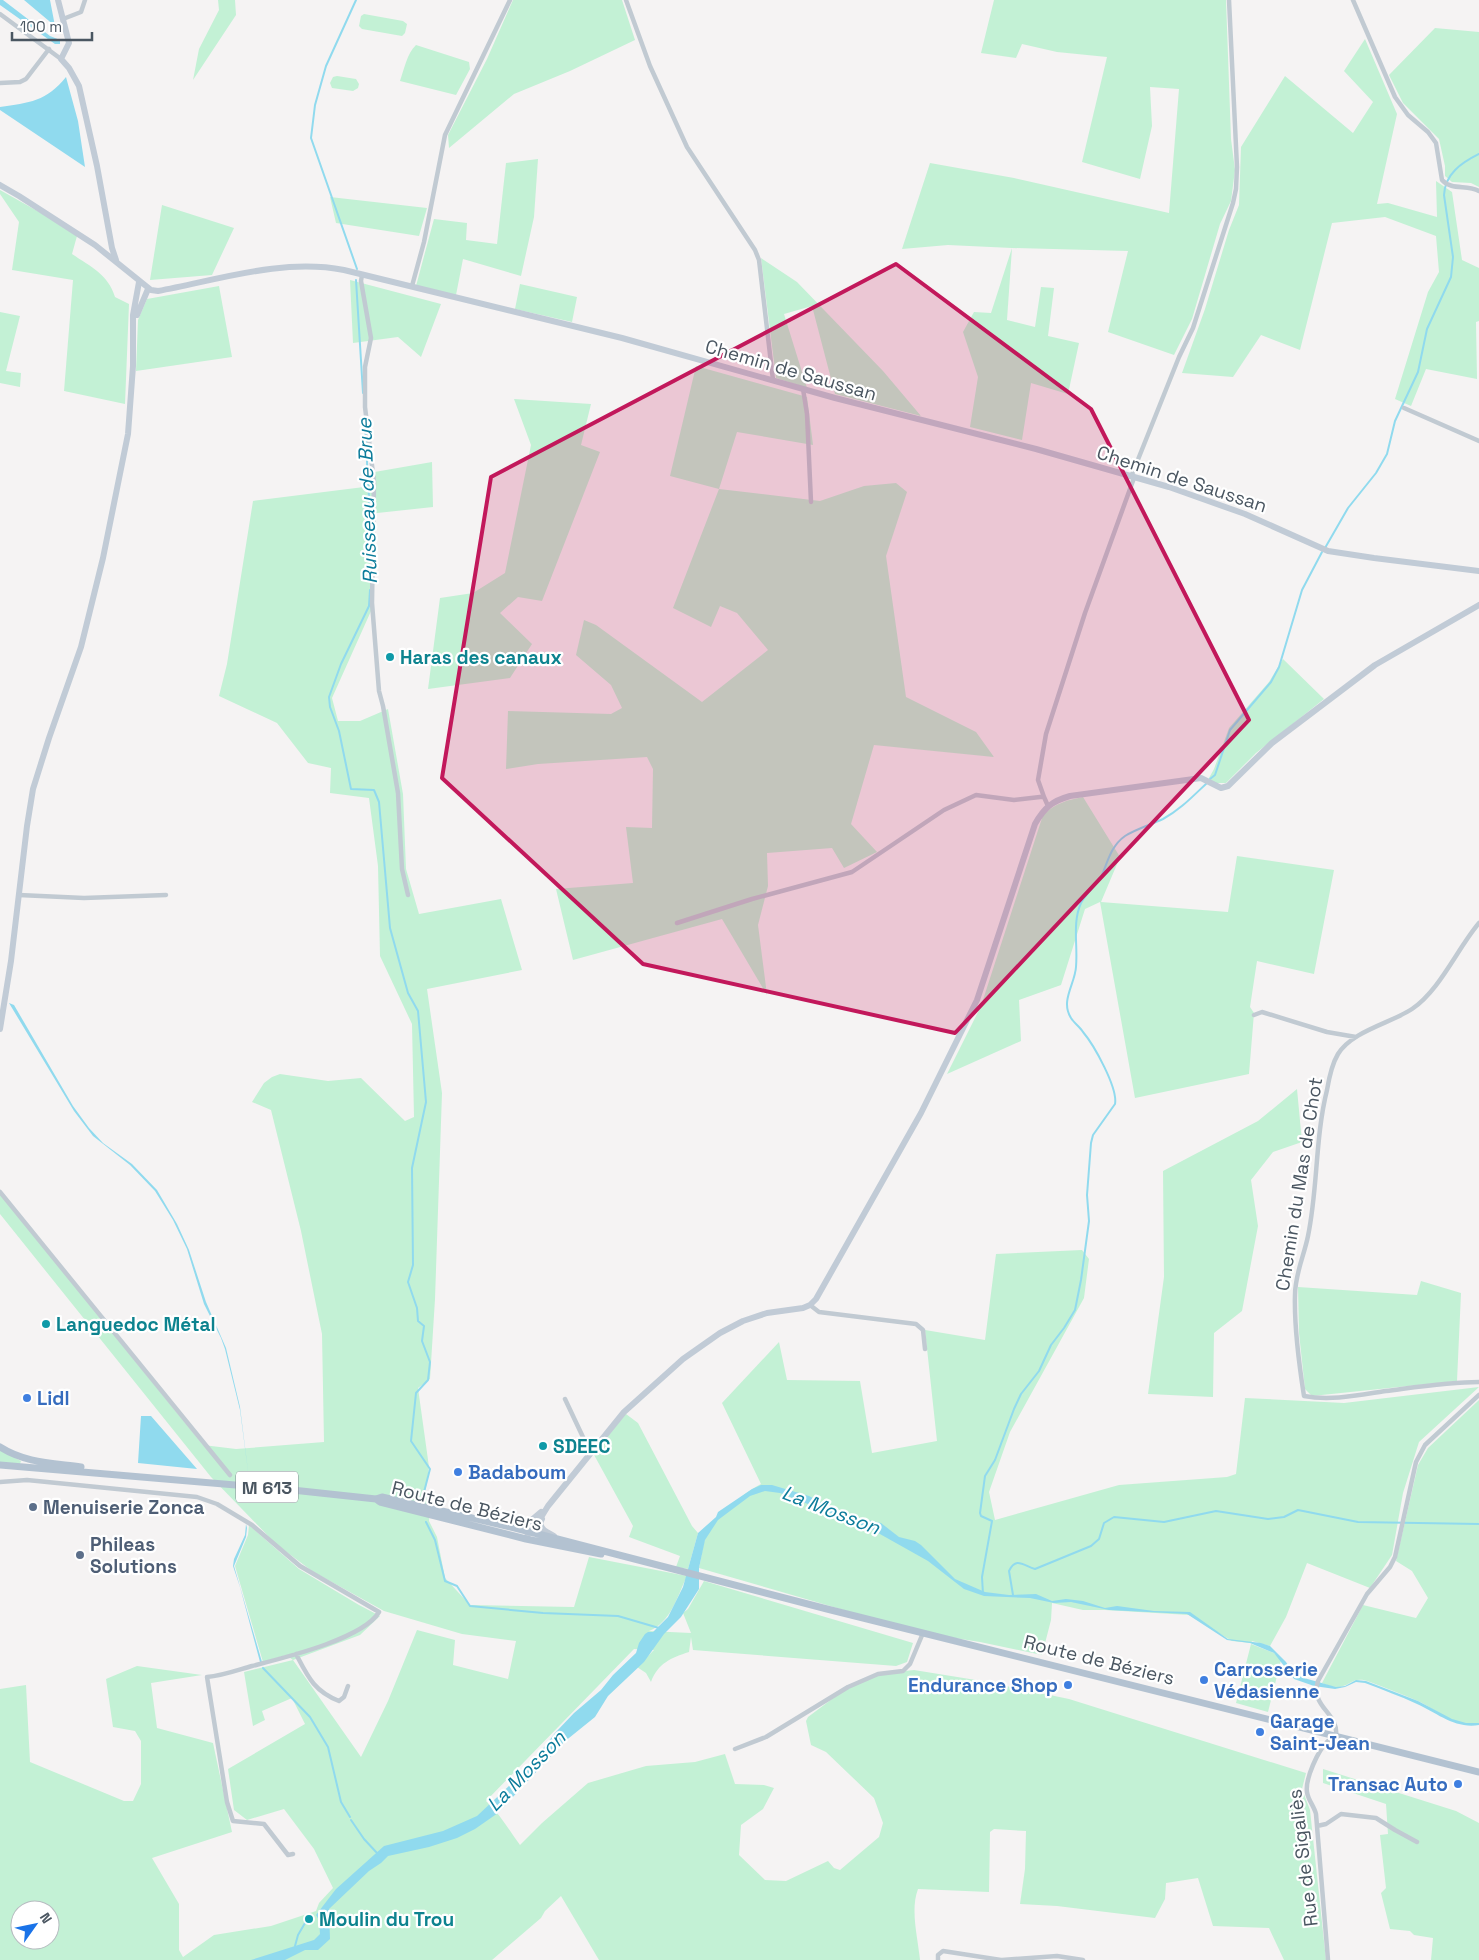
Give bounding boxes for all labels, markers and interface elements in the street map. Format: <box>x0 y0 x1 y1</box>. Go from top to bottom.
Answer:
scale bar <box>12 10 92 42</box>
text: 100 m <box>20 17 62 36</box>
street label: Chemin de Saussan <box>702 334 880 406</box>
water label: Ruisseau de Brue <box>351 416 383 584</box>
street label: Chemin de Saussan <box>1094 440 1270 518</box>
place label: Haras des canaux <box>400 645 562 670</box>
marker: Haras des canaux <box>384 651 396 663</box>
street label: Chemin du Mas de Chot <box>1270 1075 1328 1293</box>
place label: Languedoc Métal <box>56 1312 216 1337</box>
marker: Languedoc Métal <box>40 1318 52 1330</box>
place label: Lidl <box>37 1386 70 1411</box>
marker: Lidl <box>21 1392 33 1404</box>
place label: SDEEC <box>553 1434 610 1459</box>
marker: SDEEC <box>537 1440 549 1452</box>
place label: Badaboum <box>468 1460 566 1485</box>
marker: Badaboum <box>452 1466 464 1478</box>
road number: M 613 <box>236 1471 298 1502</box>
street label: Route de Béziers <box>389 1475 545 1537</box>
water label: La Mosson <box>778 1479 884 1541</box>
place label: Menuiserie Zonca <box>43 1495 205 1520</box>
marker: Menuiserie Zonca <box>27 1501 39 1513</box>
place label: Phileas Solutions <box>90 1532 177 1579</box>
marker: Phileas Solutions <box>74 1549 86 1561</box>
street label: Route de Béziers <box>1021 1629 1177 1691</box>
place label: Carrosserie Védasienne <box>1214 1657 1320 1704</box>
place label: Endurance Shop <box>908 1673 1058 1698</box>
marker: Carrosserie Védasienne <box>1198 1674 1210 1686</box>
marker: Endurance Shop <box>1062 1679 1074 1691</box>
place label: Garage Saint-Jean <box>1270 1709 1370 1756</box>
water label: La Mosson <box>481 1724 572 1817</box>
marker: Garage Saint-Jean <box>1254 1726 1266 1738</box>
place label: Transac Auto <box>1328 1772 1448 1797</box>
marker: Transac Auto <box>1452 1778 1464 1790</box>
street label: Rue de Sigaliès <box>1282 1788 1324 1928</box>
north arrow <box>10 1900 60 1950</box>
place label: Moulin du Trou <box>319 1907 454 1932</box>
text: N <box>36 1909 56 1927</box>
marker: Moulin du Trou <box>303 1913 315 1925</box>

